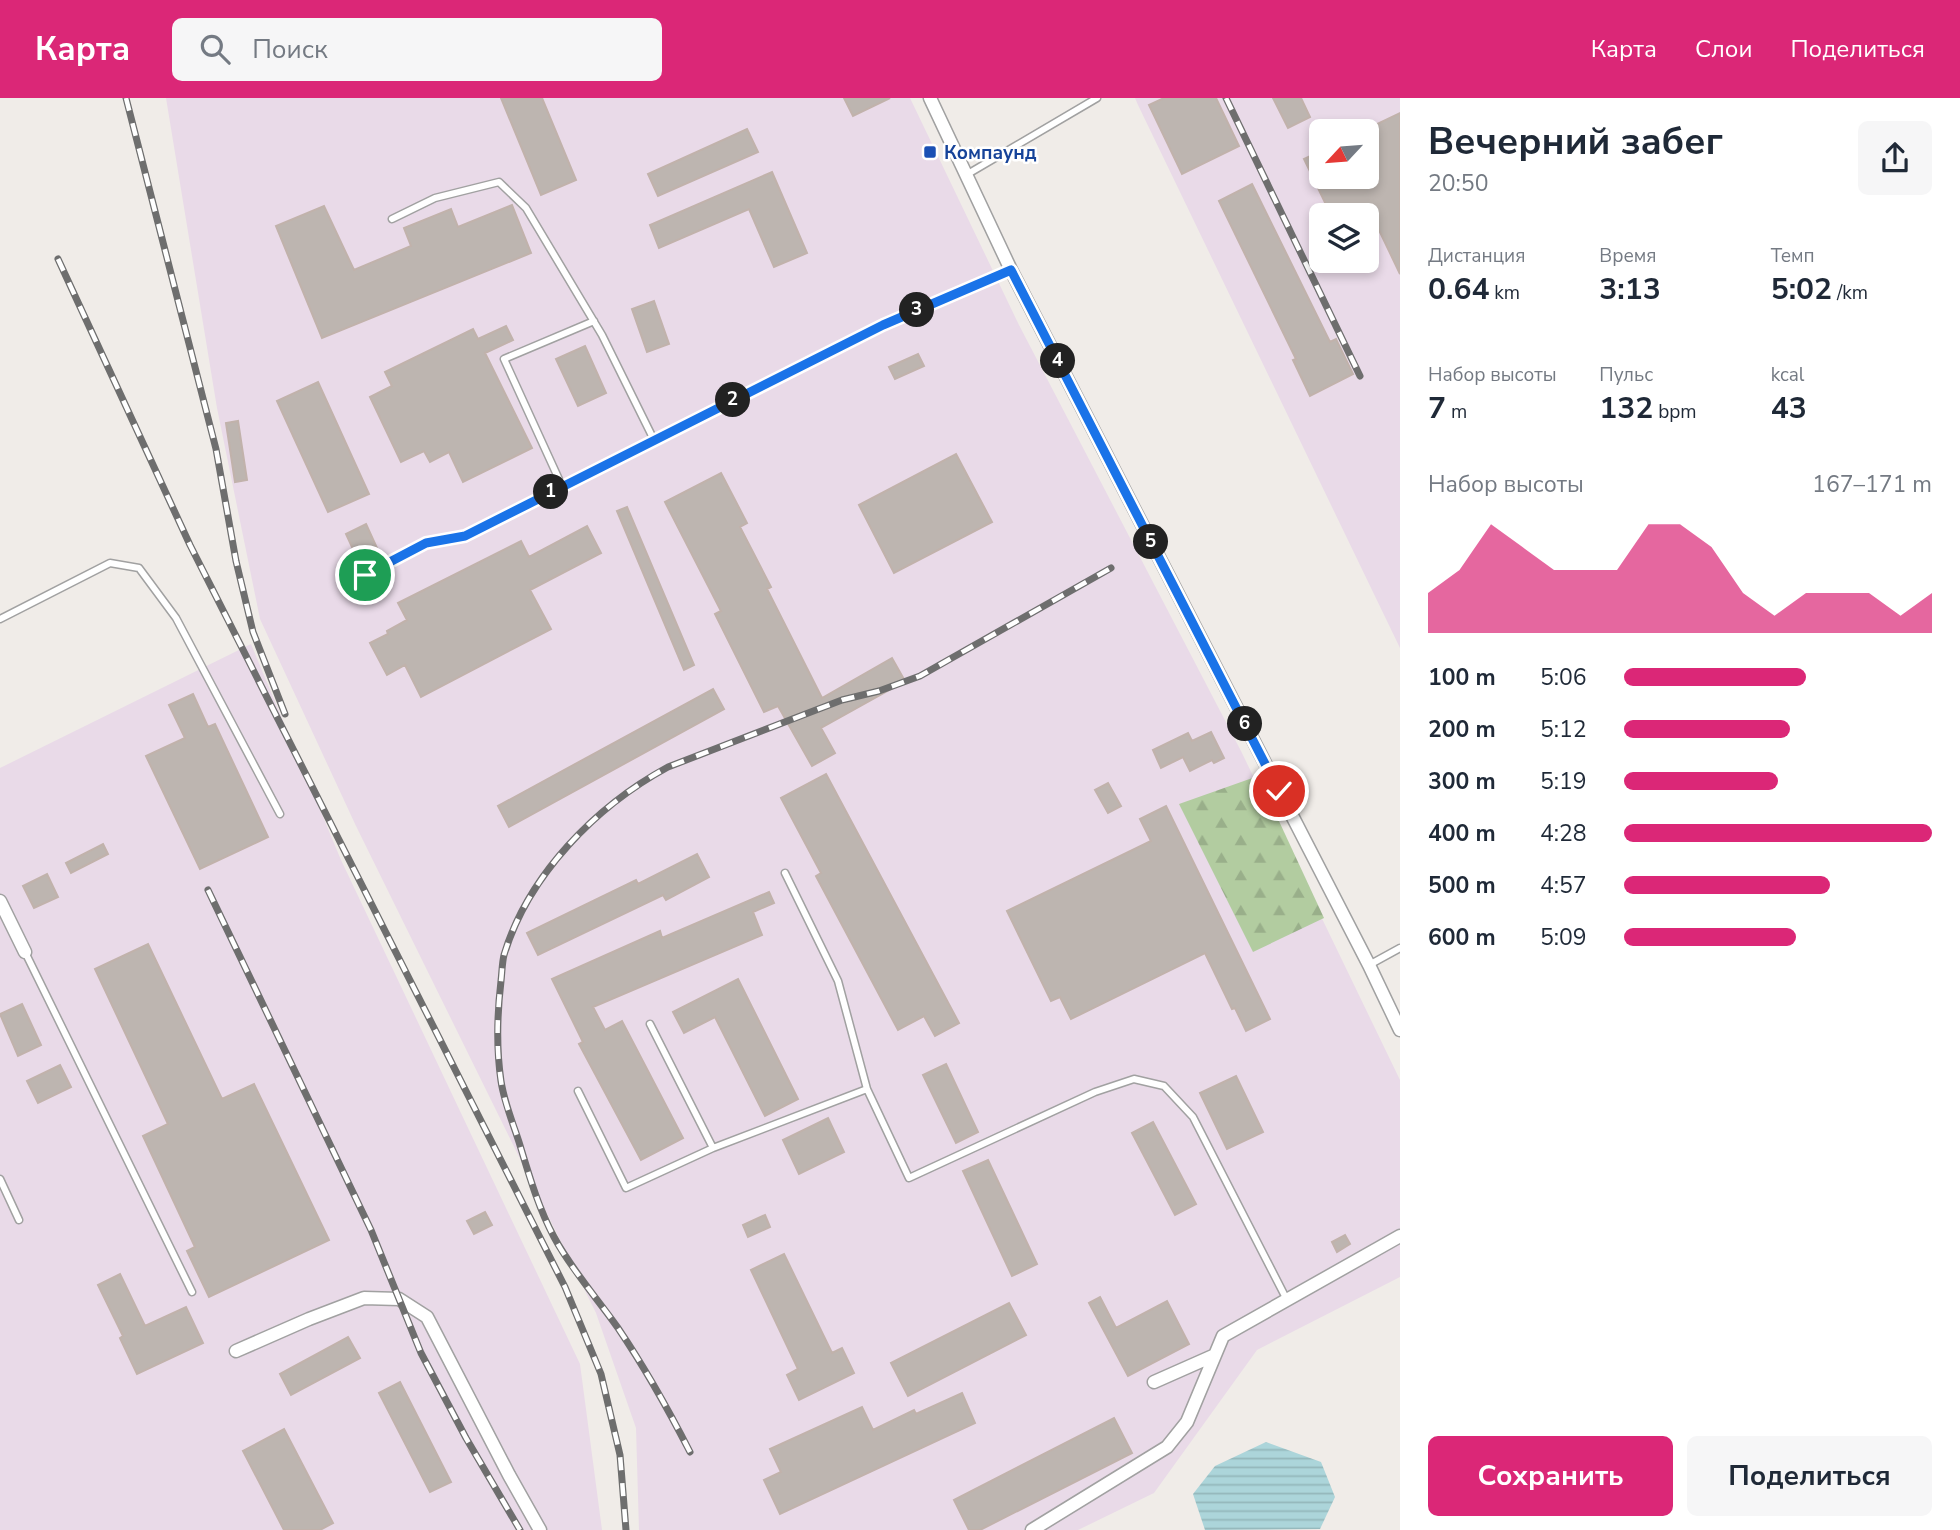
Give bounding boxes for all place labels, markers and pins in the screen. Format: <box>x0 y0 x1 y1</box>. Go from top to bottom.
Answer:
place label: Компаунд <box>944 140 1037 166</box>
marker: Компаунд <box>922 144 938 160</box>
pin: 3 <box>900 292 934 328</box>
pin: 4 <box>1040 344 1076 378</box>
pin: 2 <box>716 382 750 418</box>
pin: 1 <box>534 474 568 510</box>
pin: 5 <box>1134 524 1168 560</box>
pin <box>335 545 395 605</box>
pin: 6 <box>1228 706 1262 742</box>
pin <box>1249 761 1309 821</box>

